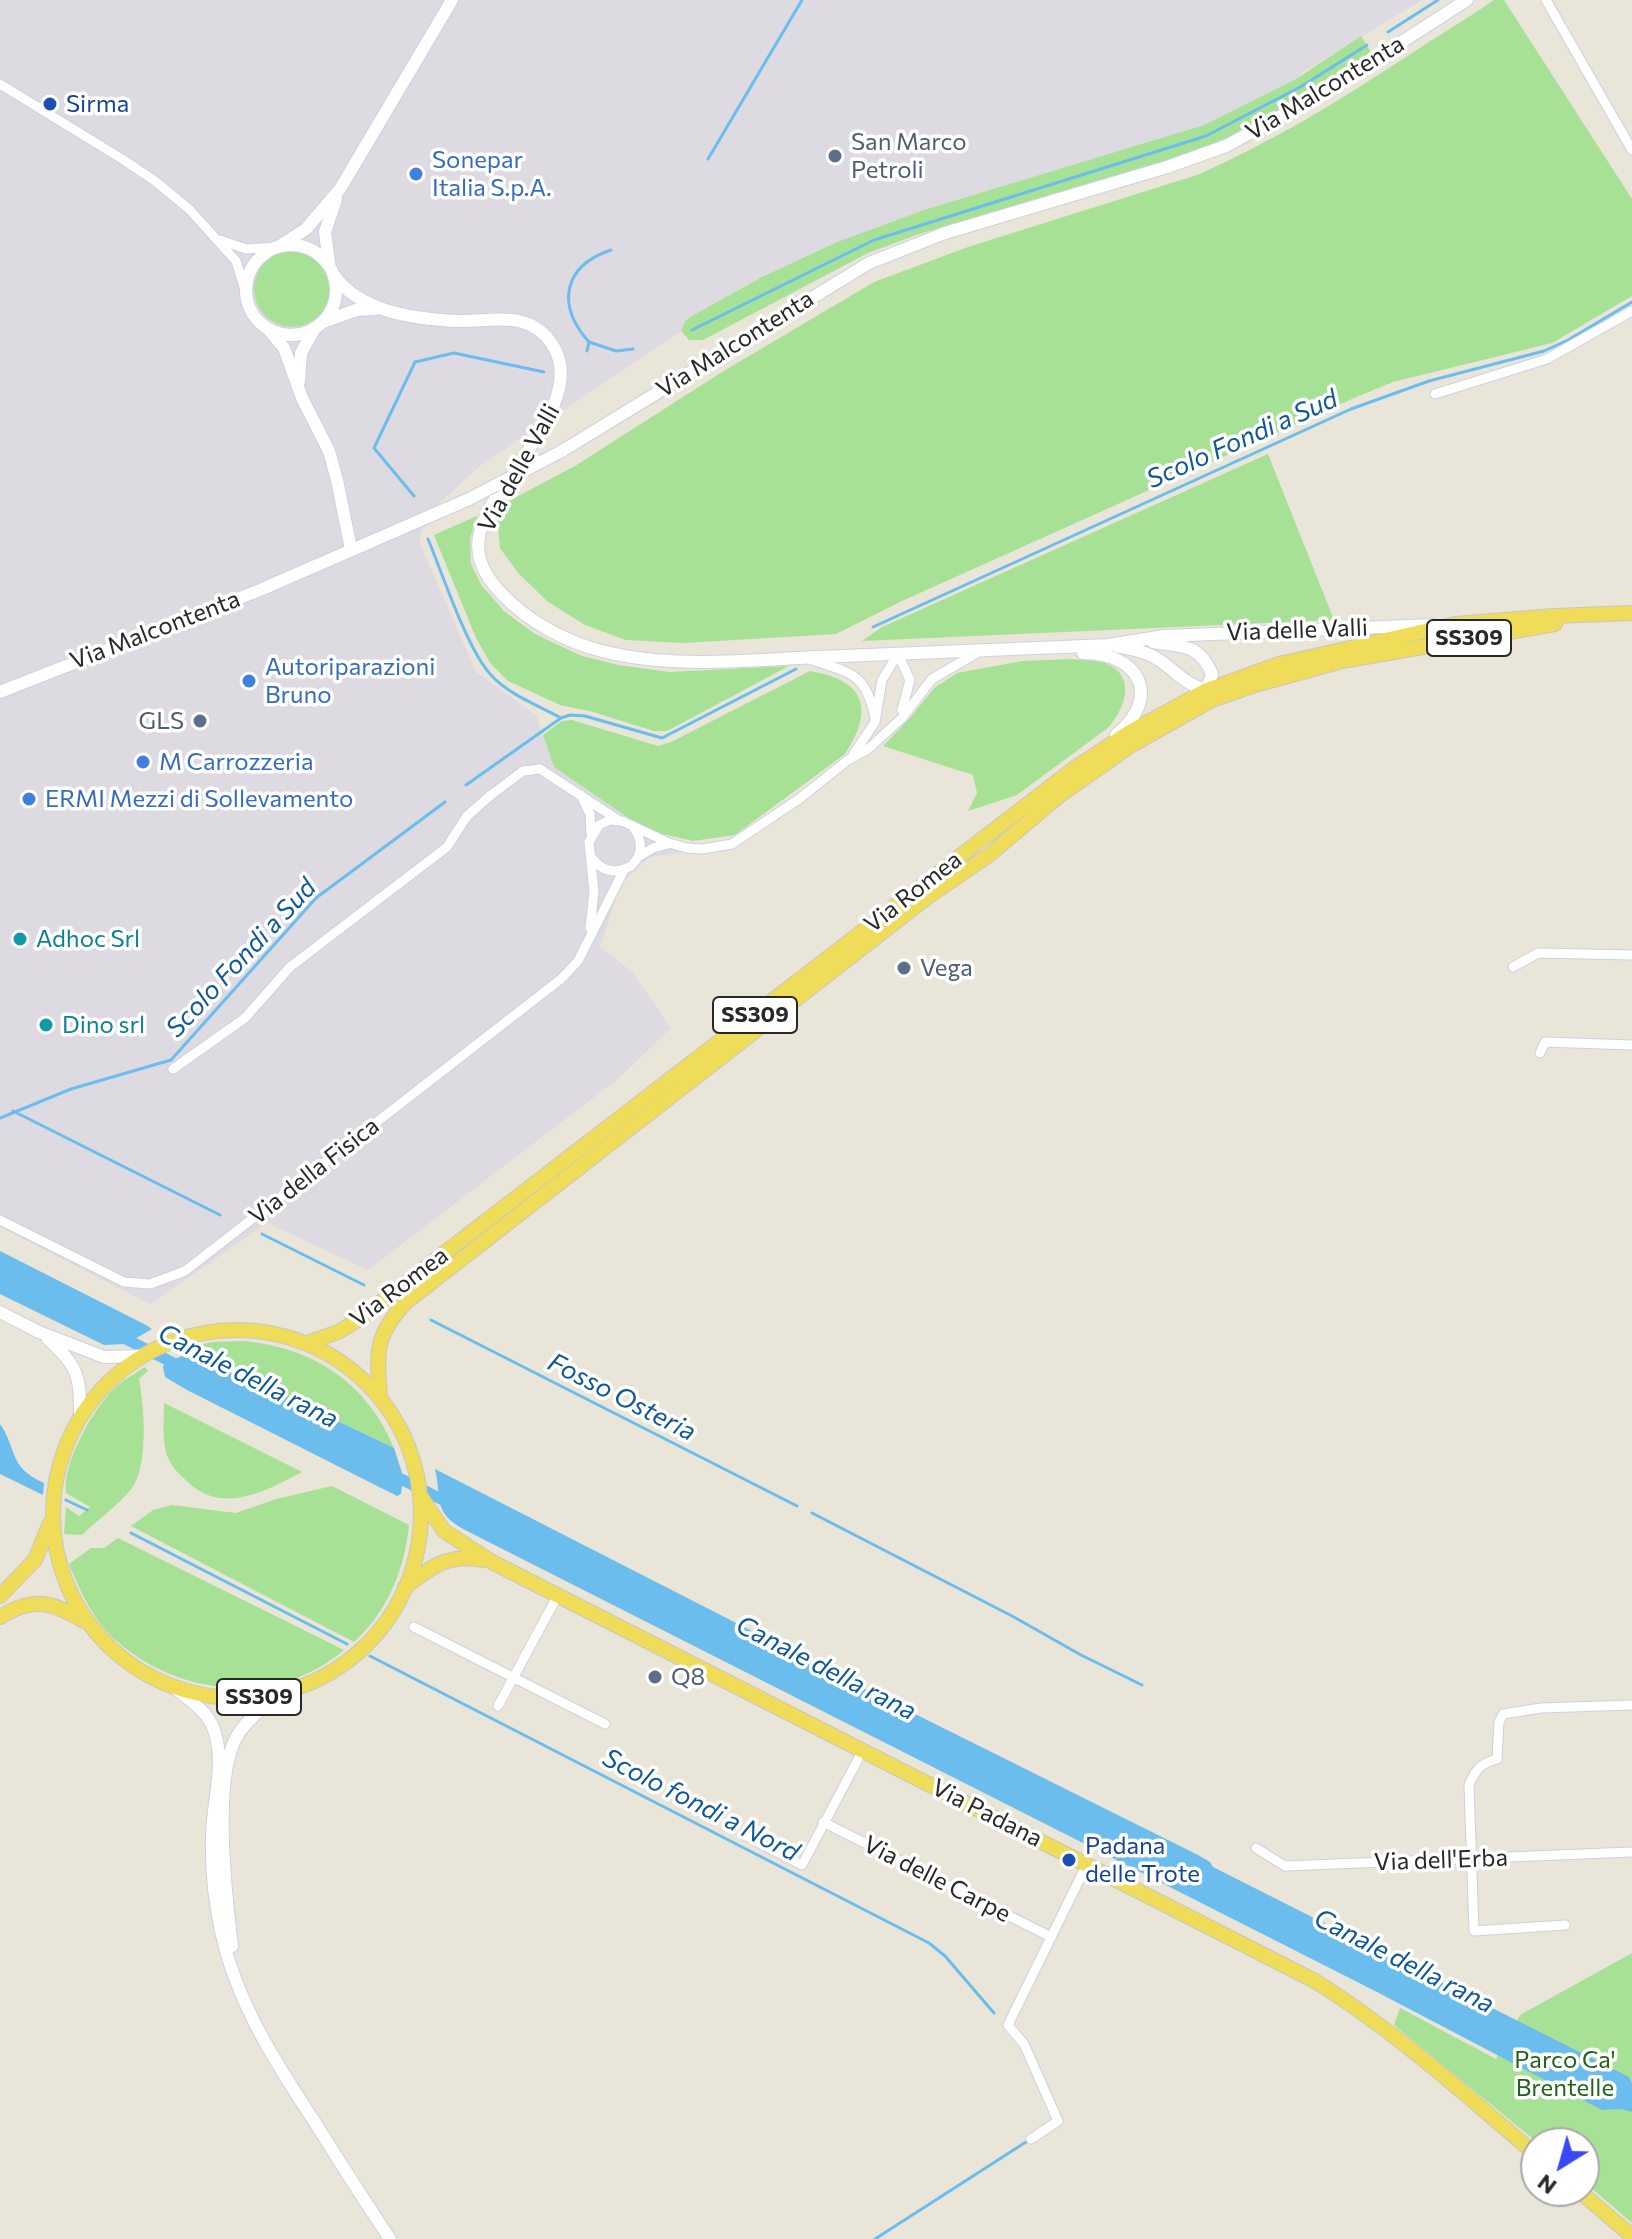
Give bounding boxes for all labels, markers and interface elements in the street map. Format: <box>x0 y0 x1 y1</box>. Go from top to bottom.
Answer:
street label: Via Malcontenta <box>1241 29 1409 147</box>
place label: Sirma <box>66 90 129 118</box>
marker: Sirma <box>41 95 59 113</box>
place label: San Marco Petroli <box>851 128 967 184</box>
place label: Sonepar Italia S.p.A. <box>432 146 552 202</box>
marker: San Marco Petroli <box>826 147 844 165</box>
marker: Sonepar Italia S.p.A. <box>407 165 425 183</box>
street label: Via Malcontenta <box>651 284 819 404</box>
water label: Scolo Fondi a Sud <box>1142 383 1342 495</box>
street label: Via delle Valli <box>472 399 566 537</box>
street label: Via Malcontenta <box>66 584 244 676</box>
street label: Via delle Valli <box>1226 613 1368 647</box>
road number: SS309 <box>1427 620 1511 656</box>
place label: Autoriparazioni Bruno <box>265 653 435 709</box>
marker: Autoriparazioni Bruno <box>240 672 258 690</box>
place label: GLS <box>139 707 184 735</box>
marker: GLS <box>191 712 209 730</box>
place label: M Carrozzeria <box>159 748 313 776</box>
marker: M Carrozzeria <box>134 753 152 771</box>
place label: ERMI Mezzi di Sollevamento <box>45 785 353 813</box>
marker: ERMI Mezzi di Sollevamento <box>20 790 38 808</box>
street label: Via Romea <box>859 845 967 939</box>
water label: Scolo Fondi a Sud <box>159 872 323 1044</box>
place label: Adhoc Srl <box>36 925 140 953</box>
marker: Adhoc Srl <box>11 930 29 948</box>
place label: Vega <box>920 954 973 982</box>
marker: Vega <box>895 959 913 977</box>
road number: SS309 <box>713 997 797 1033</box>
place label: Dino srl <box>62 1011 145 1039</box>
marker: Dino srl <box>37 1016 55 1034</box>
street label: Via della Fisica <box>243 1111 385 1231</box>
street label: Via Romea <box>344 1241 454 1333</box>
water label: Canale della rana <box>153 1317 343 1435</box>
water label: Fosso Osteria <box>543 1346 701 1448</box>
water label: Canale della rana <box>731 1609 921 1727</box>
place label: Q8 <box>671 1663 705 1691</box>
marker: Q8 <box>646 1668 664 1686</box>
road number: SS309 <box>217 1679 301 1715</box>
water label: Scolo fondi a Nord <box>598 1742 804 1868</box>
street label: Via Padana <box>927 1773 1047 1853</box>
street label: Via delle Carpe <box>859 1830 1015 1928</box>
place label: Padana delle Trote <box>1085 1832 1200 1888</box>
street label: Via dell'Erba <box>1374 1843 1508 1877</box>
marker: Padana delle Trote <box>1060 1851 1078 1869</box>
water label: Canale della rana <box>1309 1902 1499 2020</box>
park label: Parco Ca' Brentelle <box>1514 2046 1616 2102</box>
north arrow <box>1520 2127 1600 2207</box>
text: N <box>1532 2169 1561 2201</box>

